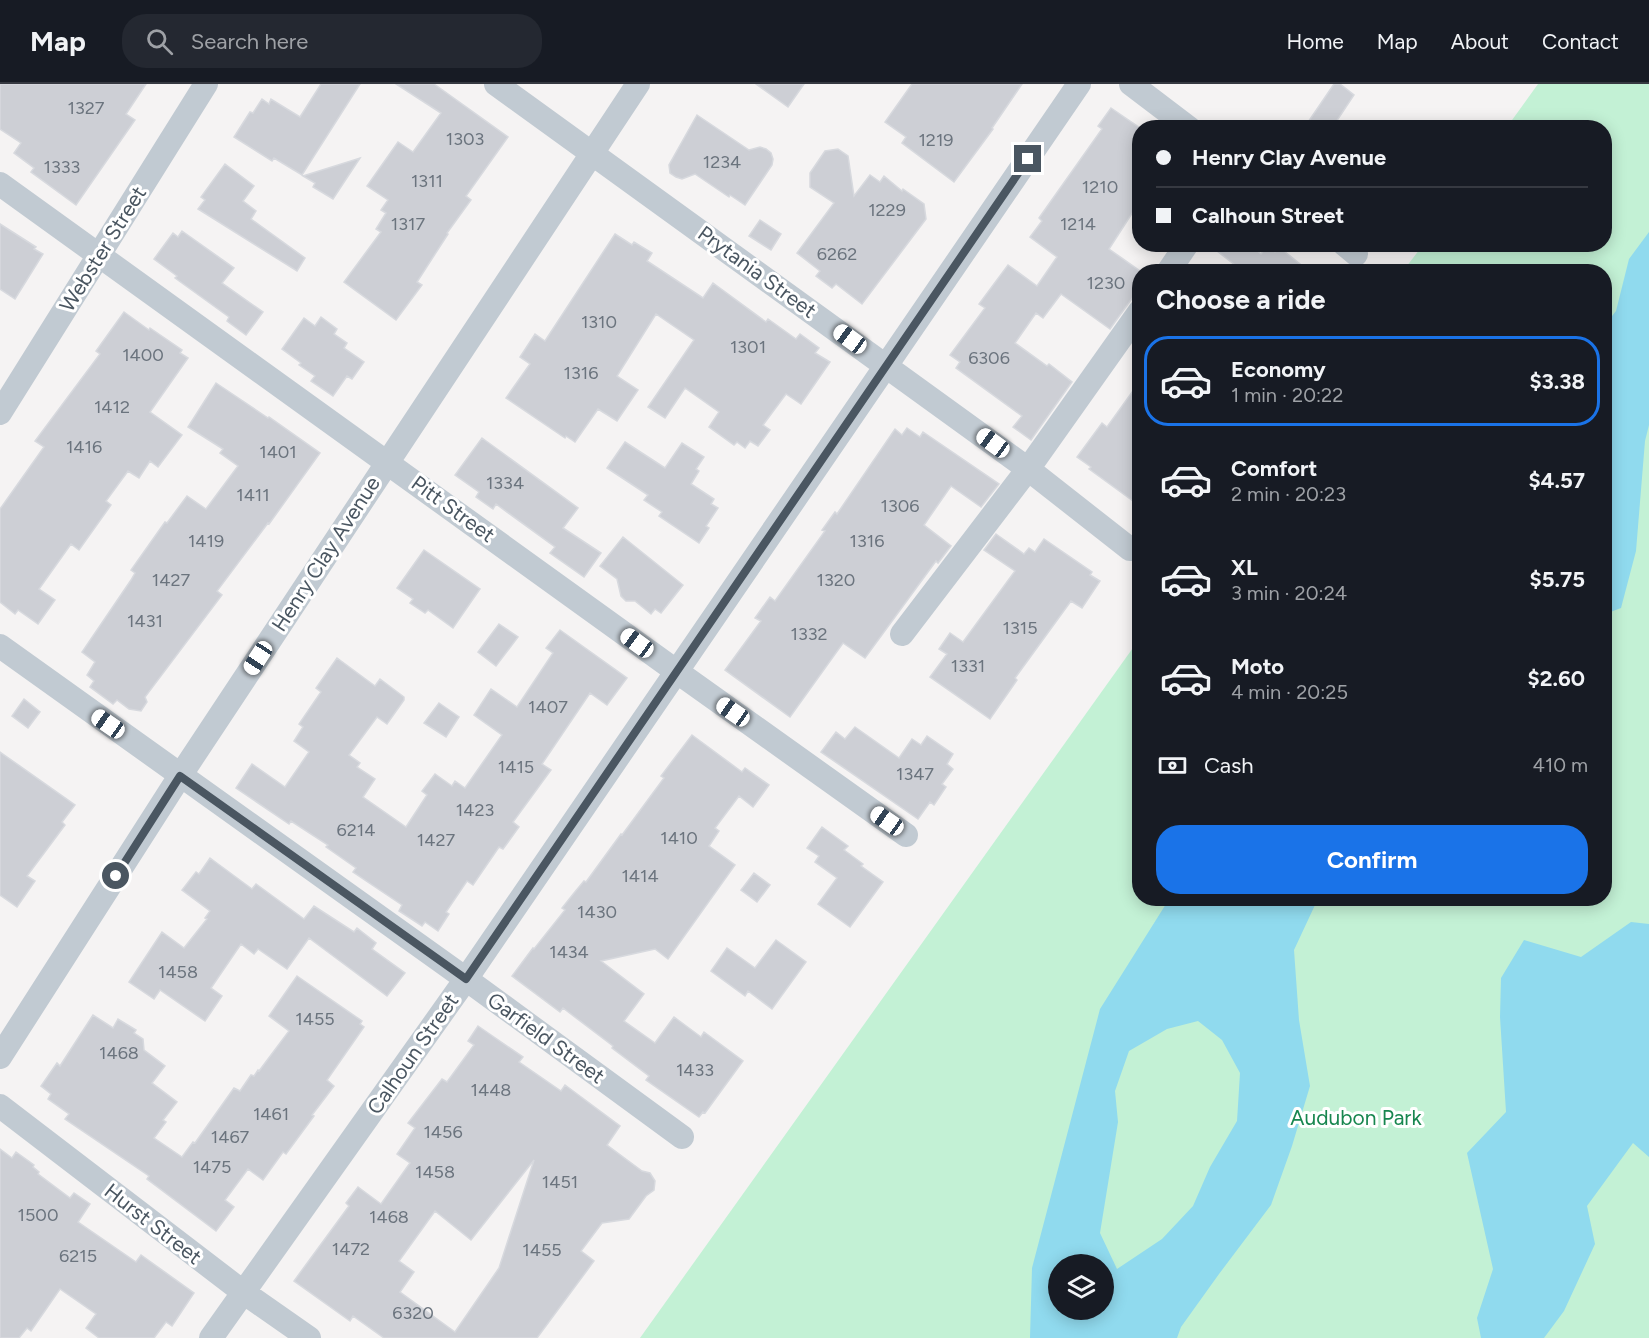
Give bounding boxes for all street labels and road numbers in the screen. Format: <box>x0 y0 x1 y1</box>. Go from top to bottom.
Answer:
street label: Webster Street <box>54 181 151 316</box>
street label: Prytania Street <box>693 220 821 323</box>
street label: Pitt Street <box>407 470 500 547</box>
street label: Henry Clay Avenue <box>266 471 385 636</box>
street label: Garfield Street <box>483 987 610 1089</box>
street label: Calhoun Street <box>362 988 464 1119</box>
street label: Hurst Street <box>100 1178 207 1269</box>

